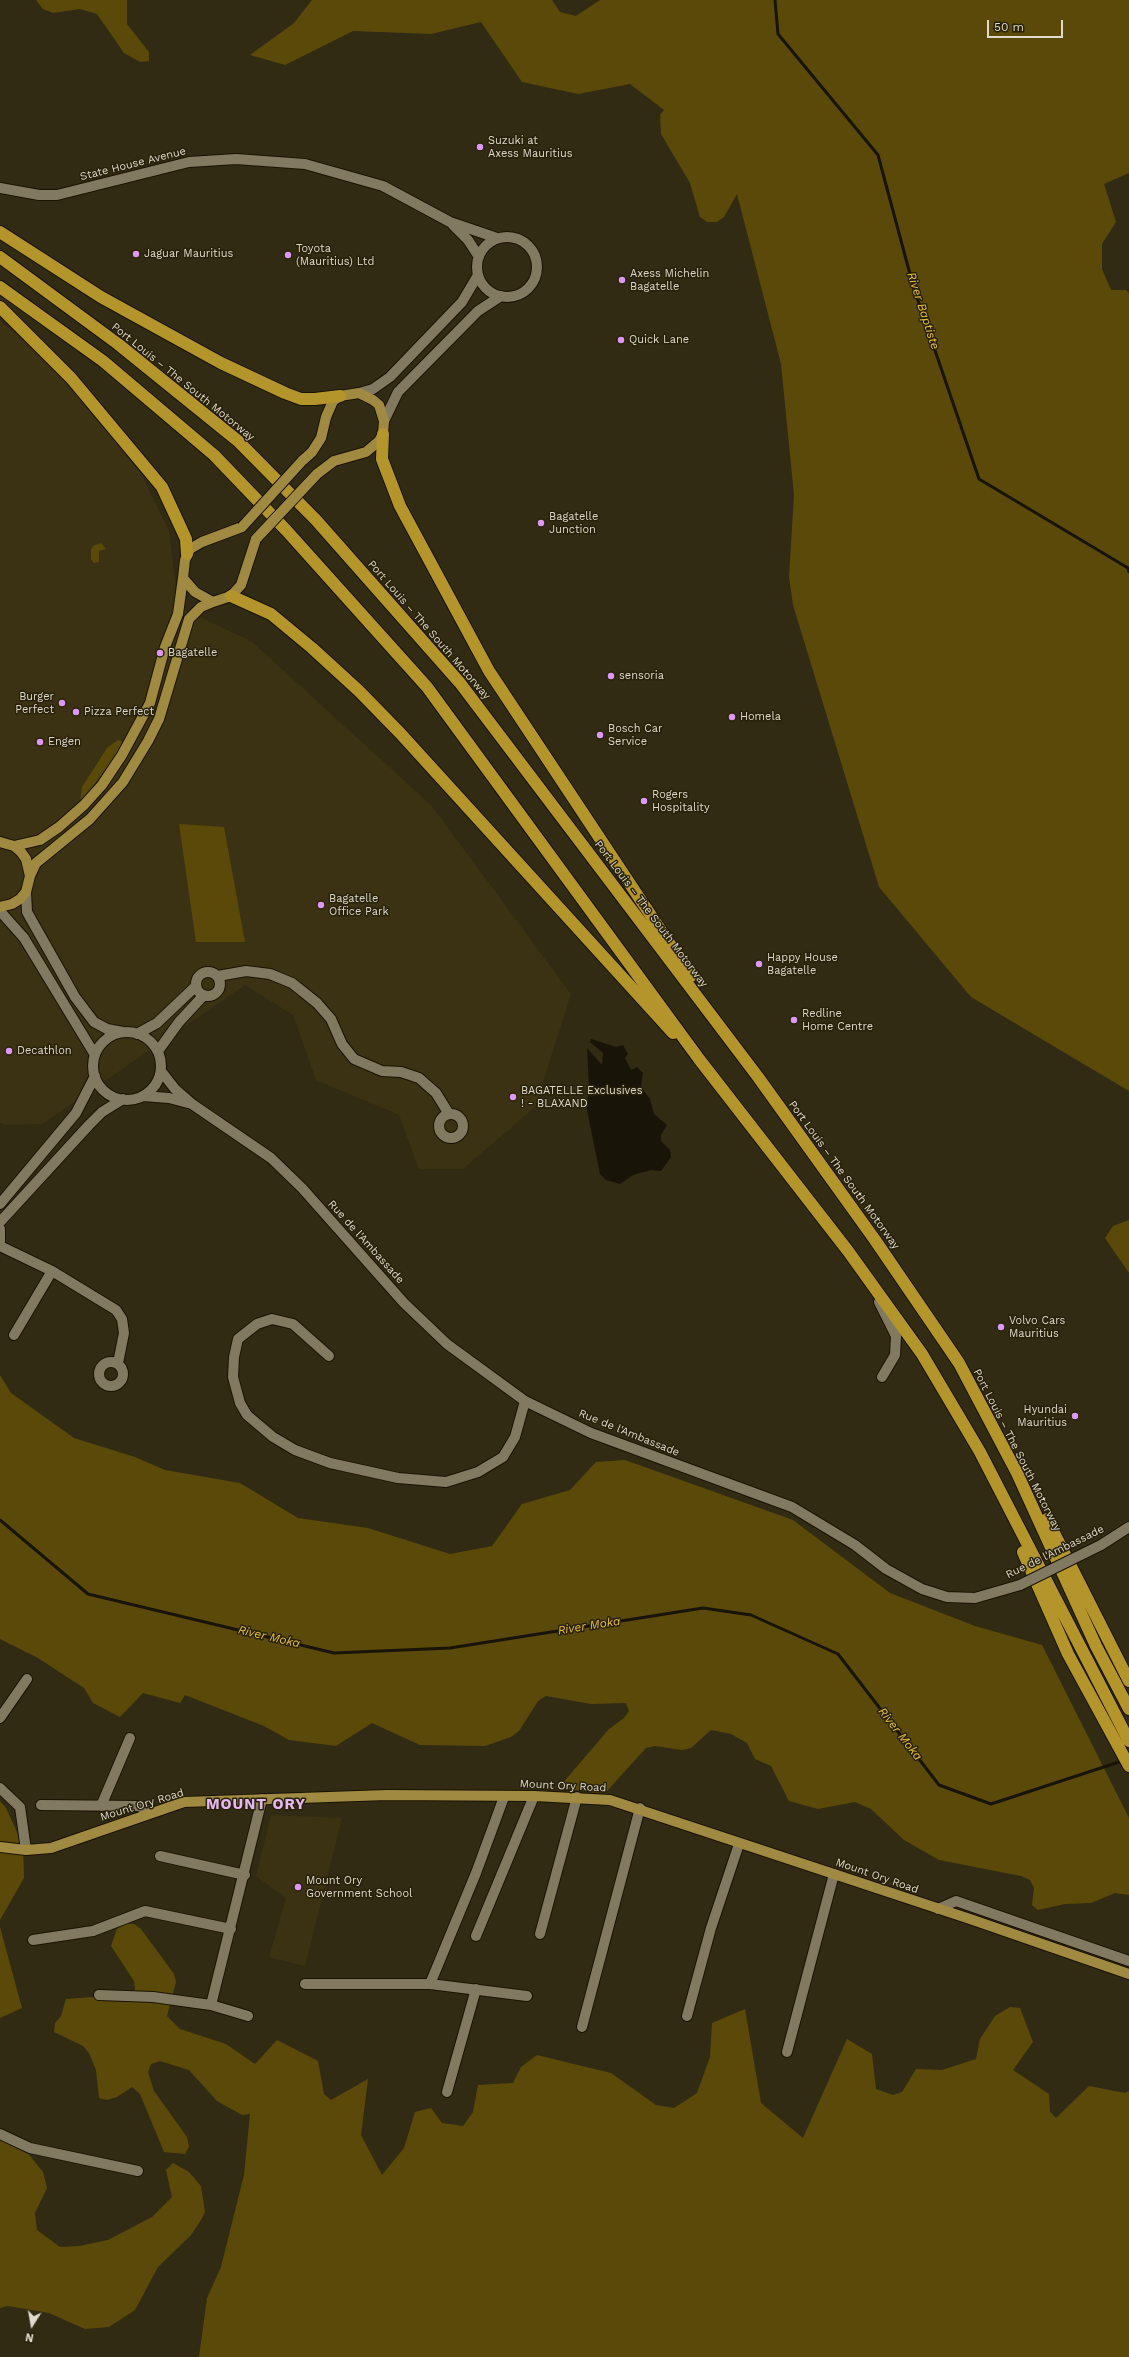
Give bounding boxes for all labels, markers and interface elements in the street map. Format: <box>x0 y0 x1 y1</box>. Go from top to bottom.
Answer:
scale bar <box>989 12 1065 38</box>
text: 50 m <box>994 20 1024 34</box>
place label: Suzuki at Axess Mauritius <box>488 134 572 160</box>
marker: Suzuki at Axess Mauritius <box>475 142 485 152</box>
street label: State House Avenue <box>79 144 187 184</box>
place label: Toyota (Mauritius) Ltd <box>296 242 374 268</box>
place label: Jaguar Mauritius <box>144 247 233 261</box>
marker: Jaguar Mauritius <box>131 249 141 259</box>
marker: Toyota (Mauritius) Ltd <box>283 250 293 260</box>
place label: Axess Michelin Bagatelle <box>630 267 709 293</box>
water label: River Baptiste <box>904 271 942 351</box>
marker: Axess Michelin Bagatelle <box>617 275 627 285</box>
street label: Port Louis – The South Motorway <box>109 320 257 444</box>
place label: Quick Lane <box>629 333 689 347</box>
marker: Quick Lane <box>616 335 626 345</box>
place label: Bagatelle Junction <box>549 510 598 536</box>
marker: Bagatelle Junction <box>536 518 546 528</box>
street label: Port Louis – The South Motorway <box>365 558 493 702</box>
place label: Bagatelle <box>168 646 217 660</box>
marker: Bagatelle <box>155 648 165 658</box>
place label: sensoria <box>619 669 664 683</box>
marker: sensoria <box>606 671 616 681</box>
place label: Burger Perfect <box>15 690 54 716</box>
marker: Burger Perfect <box>57 698 67 708</box>
place label: Pizza Perfect <box>84 705 154 719</box>
marker: Pizza Perfect <box>71 707 81 717</box>
place label: Homela <box>740 710 781 724</box>
marker: Homela <box>727 712 737 722</box>
place label: Bosch Car Service <box>608 722 663 748</box>
marker: Bosch Car Service <box>595 730 605 740</box>
place label: Engen <box>48 735 81 749</box>
marker: Engen <box>35 737 45 747</box>
place label: Rogers Hospitality <box>652 788 710 814</box>
marker: Rogers Hospitality <box>639 796 649 806</box>
street label: Port Louis – The South Motorway <box>592 838 710 990</box>
place label: Bagatelle Office Park <box>329 892 389 918</box>
marker: Bagatelle Office Park <box>316 900 326 910</box>
place label: Happy House Bagatelle <box>767 951 838 977</box>
marker: Happy House Bagatelle <box>754 959 764 969</box>
place label: Redline Home Centre <box>802 1007 873 1033</box>
marker: Redline Home Centre <box>789 1015 799 1025</box>
place label: Decathlon <box>17 1044 72 1058</box>
marker: Decathlon <box>4 1046 14 1056</box>
place label: BAGATELLE Exclusives ! - BLAXAND <box>521 1084 642 1110</box>
marker: BAGATELLE Exclusives ! - BLAXAND <box>508 1092 518 1102</box>
street label: Port Louis – The South Motorway <box>786 1098 902 1252</box>
street label: Rue de l'Ambassade <box>325 1198 407 1286</box>
place label: Volvo Cars Mauritius <box>1009 1314 1065 1340</box>
marker: Volvo Cars Mauritius <box>996 1322 1006 1332</box>
street label: Port Louis – The South Motorway <box>970 1367 1064 1533</box>
place label: Hyundai Mauritius <box>1017 1403 1067 1429</box>
street label: Rue de l'Ambassade <box>577 1407 681 1459</box>
marker: Hyundai Mauritius <box>1070 1411 1080 1421</box>
street label: Rue de l'Ambassade <box>1004 1522 1106 1582</box>
water label: River Moka <box>557 1614 621 1638</box>
water label: River Moka <box>237 1623 301 1651</box>
water label: River Moka <box>875 1705 925 1763</box>
street label: Mount Ory Road <box>519 1777 607 1795</box>
street label: Mount Ory Road <box>99 1786 185 1824</box>
district label: MOUNT ORY <box>206 1796 306 1814</box>
street label: Mount Ory Road <box>834 1856 920 1896</box>
place label: Mount Ory Government School <box>306 1874 412 1900</box>
marker: Mount Ory Government School <box>293 1882 303 1892</box>
north arrow <box>12 2305 52 2345</box>
text: N <box>24 2330 35 2344</box>

